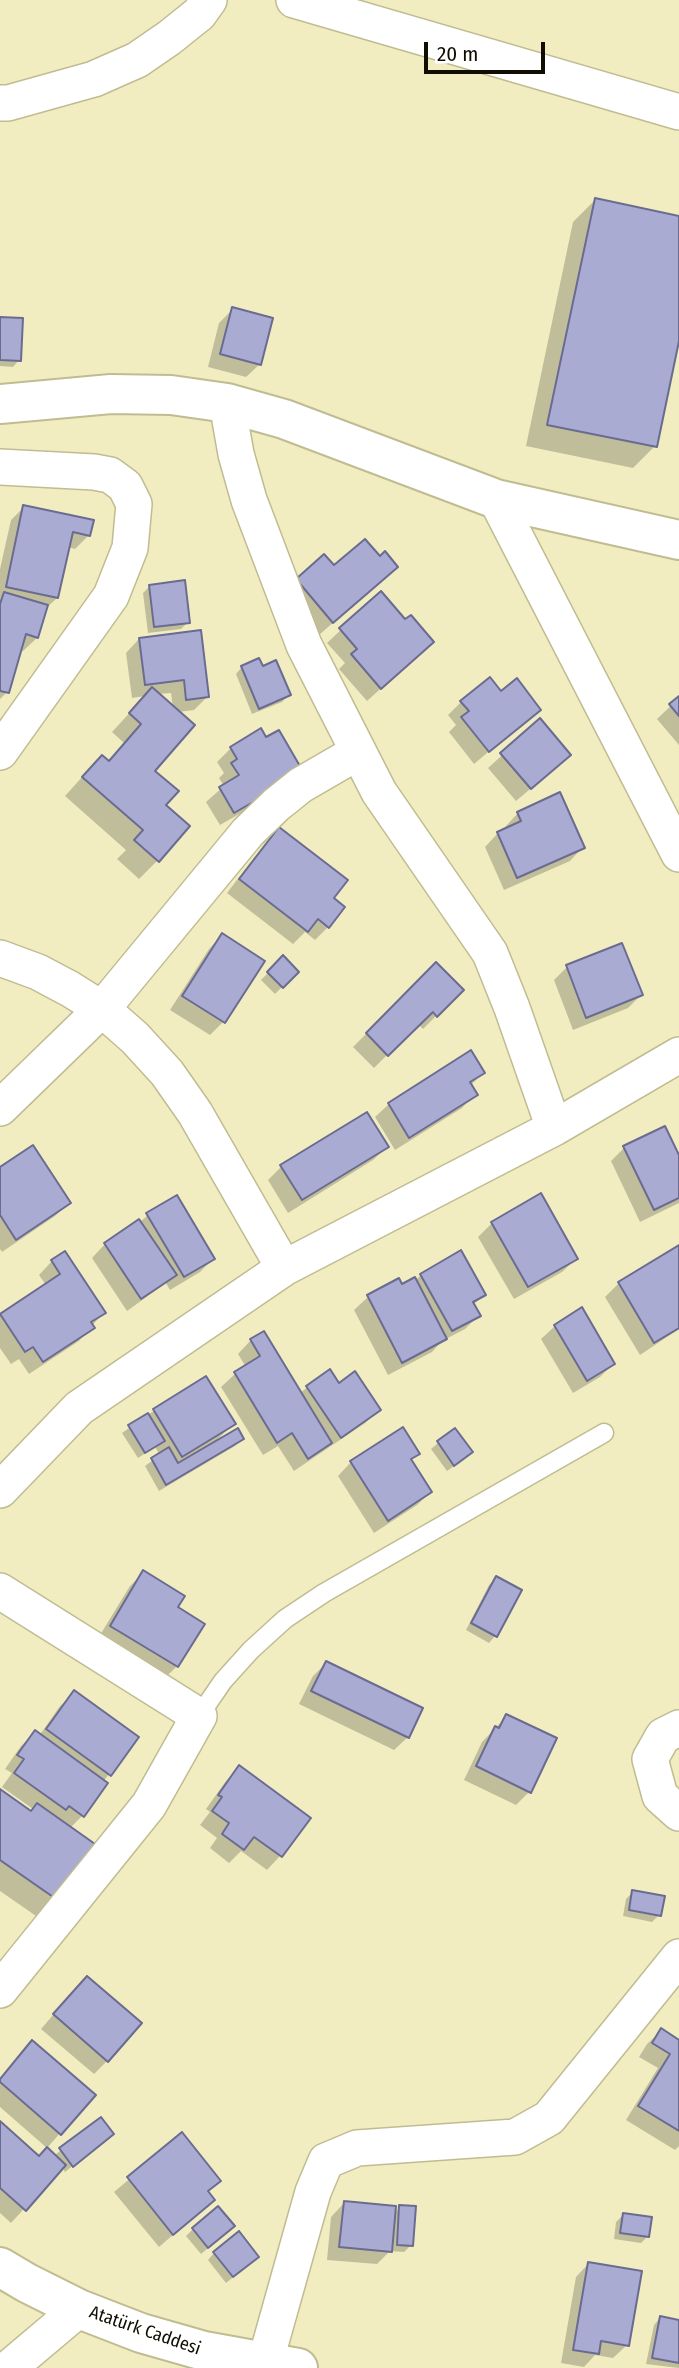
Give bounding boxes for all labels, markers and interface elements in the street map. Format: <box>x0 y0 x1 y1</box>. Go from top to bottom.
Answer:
scale bar <box>427 28 548 72</box>
text: 20 m <box>437 41 478 67</box>
street label: Atatürk Caddesi <box>86 2302 204 2360</box>

